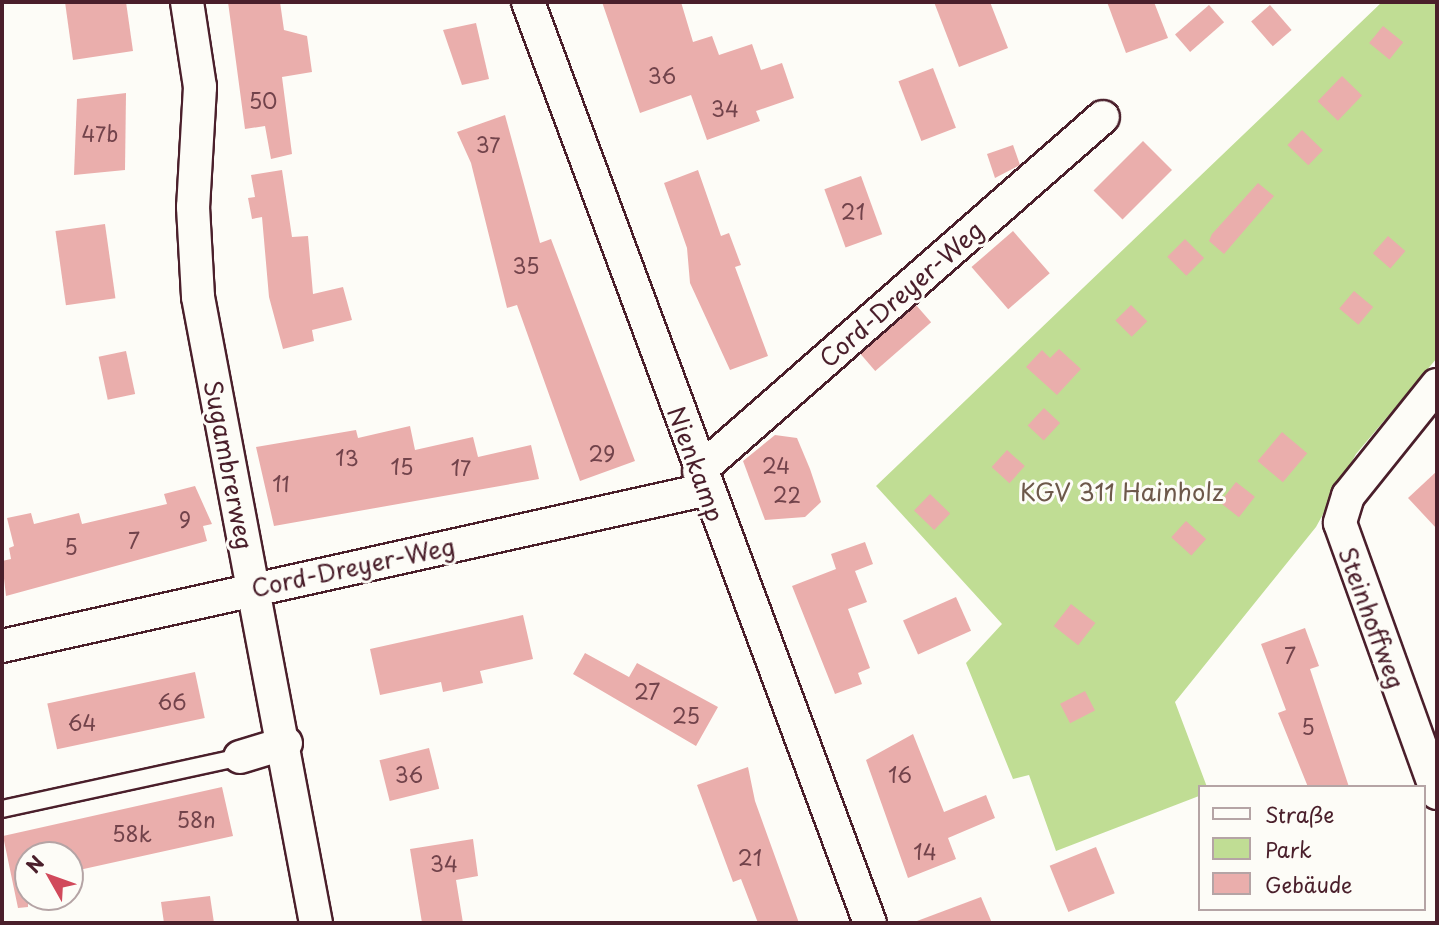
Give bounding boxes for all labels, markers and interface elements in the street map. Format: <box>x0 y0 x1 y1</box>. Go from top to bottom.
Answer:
house number: 36 <box>648 62 676 88</box>
house number: 50 <box>249 87 277 113</box>
house number: 34 <box>711 95 739 121</box>
house number: 47b <box>82 120 118 146</box>
house number: 37 <box>476 131 500 157</box>
house number: 21 <box>841 198 865 224</box>
street label: Cord-Dreyer-Weg <box>813 215 989 373</box>
house number: 35 <box>513 252 539 278</box>
street label: Sugambrerweg <box>198 378 260 552</box>
street label: Nienkamp <box>662 403 730 525</box>
house number: 29 <box>589 440 615 466</box>
house number: 13 <box>335 444 359 470</box>
house number: 24 <box>762 452 790 478</box>
house number: 15 <box>391 453 413 479</box>
house number: 17 <box>451 454 471 480</box>
house number: 11 <box>272 470 290 496</box>
park label: KGV 311 Hainholz <box>1020 478 1224 506</box>
house number: 22 <box>773 481 801 507</box>
house number: 9 <box>179 506 191 532</box>
house number: 7 <box>128 527 140 553</box>
street label: Cord-Dreyer-Weg <box>249 531 457 603</box>
house number: 5 <box>64 533 78 559</box>
street label: Steinhoffweg <box>1333 543 1411 693</box>
house number: 7 <box>1284 642 1296 668</box>
house number: 27 <box>634 678 660 704</box>
house number: 66 <box>157 688 187 714</box>
house number: 25 <box>672 702 700 728</box>
house number: 64 <box>68 709 96 735</box>
house number: 5 <box>1301 713 1315 739</box>
house number: 36 <box>395 761 423 787</box>
house number: 16 <box>888 761 912 787</box>
legend <box>1198 785 1425 911</box>
text: Straße <box>1265 798 1334 830</box>
house number: 58n <box>176 806 216 832</box>
house number: 58k <box>112 820 152 846</box>
text: Park <box>1265 833 1312 865</box>
house number: 14 <box>913 838 937 864</box>
north arrow <box>14 841 84 911</box>
house number: 21 <box>738 844 762 870</box>
text: N <box>19 849 50 879</box>
house number: 34 <box>430 850 458 876</box>
text: Gebäude <box>1265 868 1352 900</box>

